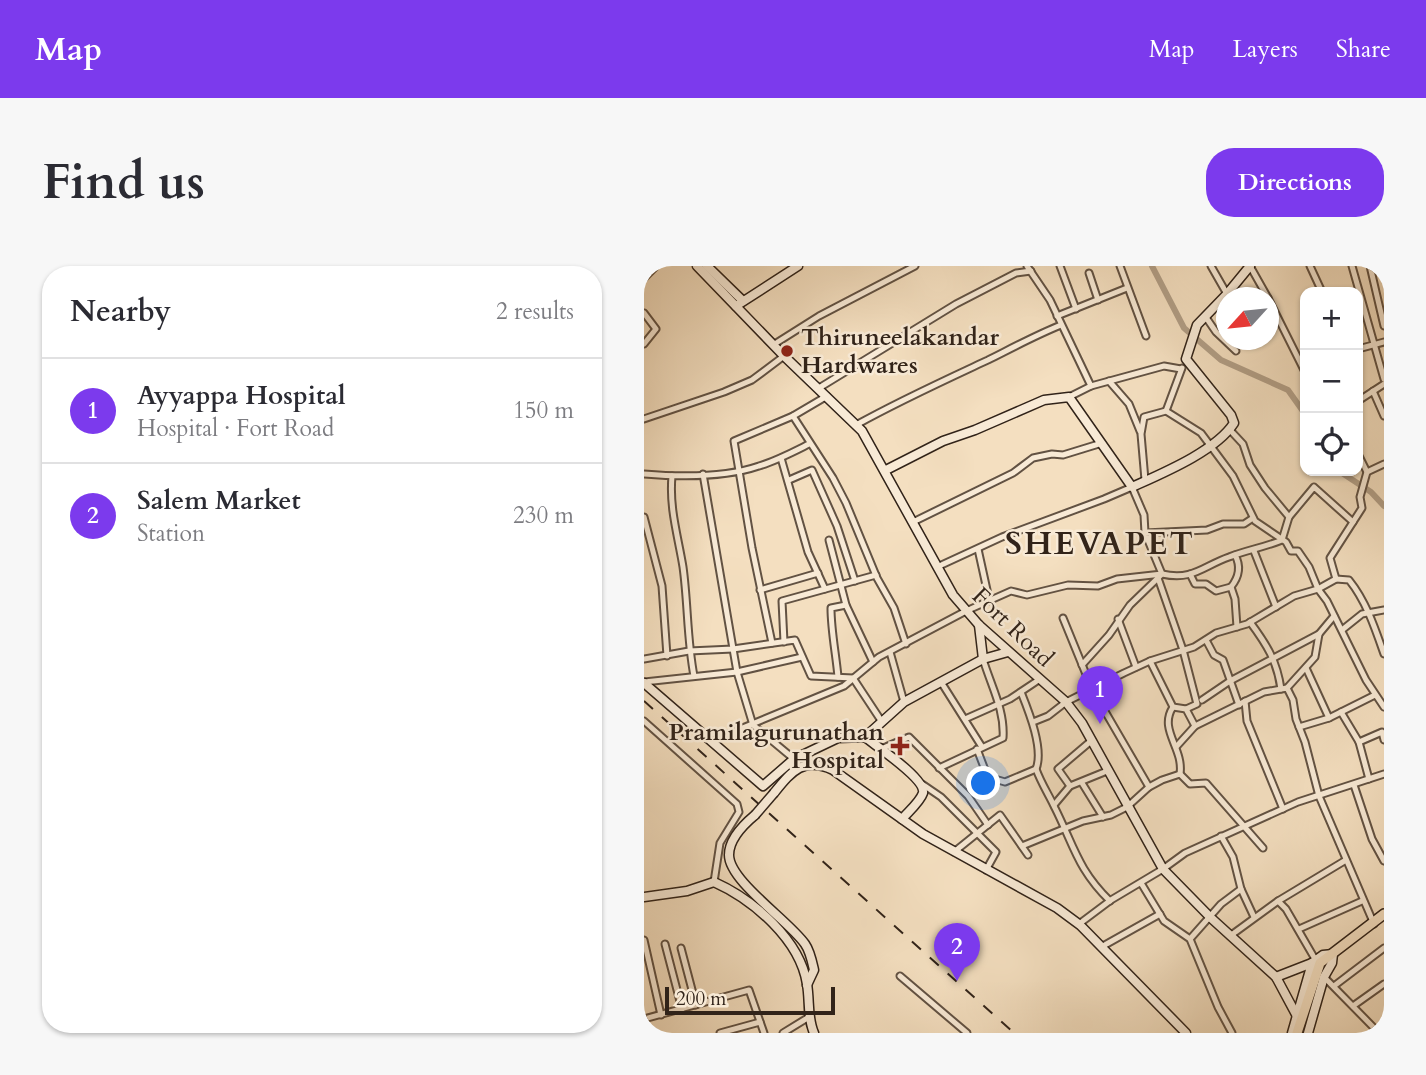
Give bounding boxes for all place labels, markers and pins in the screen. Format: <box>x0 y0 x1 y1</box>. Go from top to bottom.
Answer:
place label: Thiruneelakandar Hardwares <box>801 321 1000 382</box>
marker: Thiruneelakandar Hardwares <box>779 343 795 359</box>
pin: 1 <box>1077 666 1123 724</box>
place label: Pramilagurunathan Hospital <box>668 716 885 777</box>
marker: Pramilagurunathan Hospital <box>890 736 910 756</box>
pin: 2 <box>934 923 980 981</box>

